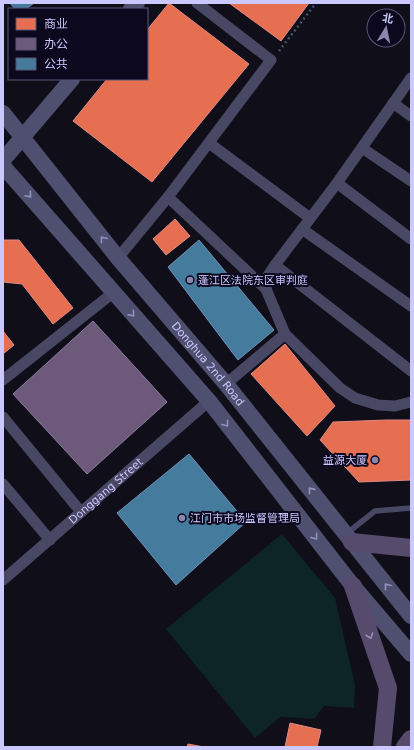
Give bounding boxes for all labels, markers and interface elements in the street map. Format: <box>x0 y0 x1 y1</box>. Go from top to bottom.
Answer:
legend <box>8 8 148 80</box>
north arrow <box>366 8 406 48</box>
text: 北 <box>381 11 394 26</box>
text: 商业 <box>44 17 68 31</box>
text: 办公 <box>44 37 68 51</box>
text: 公共 <box>44 57 68 71</box>
one-way arrow <box>24 190 31 198</box>
one-way arrow <box>101 236 108 243</box>
place label: 蓬江区法院东区审判庭 <box>198 274 308 287</box>
marker: 蓬江区法院东区审判庭 <box>185 275 195 285</box>
one-way arrow <box>128 309 135 317</box>
street label: Donghua 2nd Road <box>169 319 247 408</box>
one-way arrow <box>221 419 228 426</box>
place label: 益源大厦 <box>323 454 367 467</box>
street label: Donggang Street <box>66 455 146 526</box>
marker: 益源大厦 <box>370 455 380 465</box>
one-way arrow <box>308 487 315 495</box>
place label: 江门市市场监督管理局 <box>190 512 300 525</box>
marker: 江门市市场监督管理局 <box>177 513 187 523</box>
one-way arrow <box>310 532 317 539</box>
one-way arrow <box>384 583 391 590</box>
one-way arrow <box>365 632 374 639</box>

